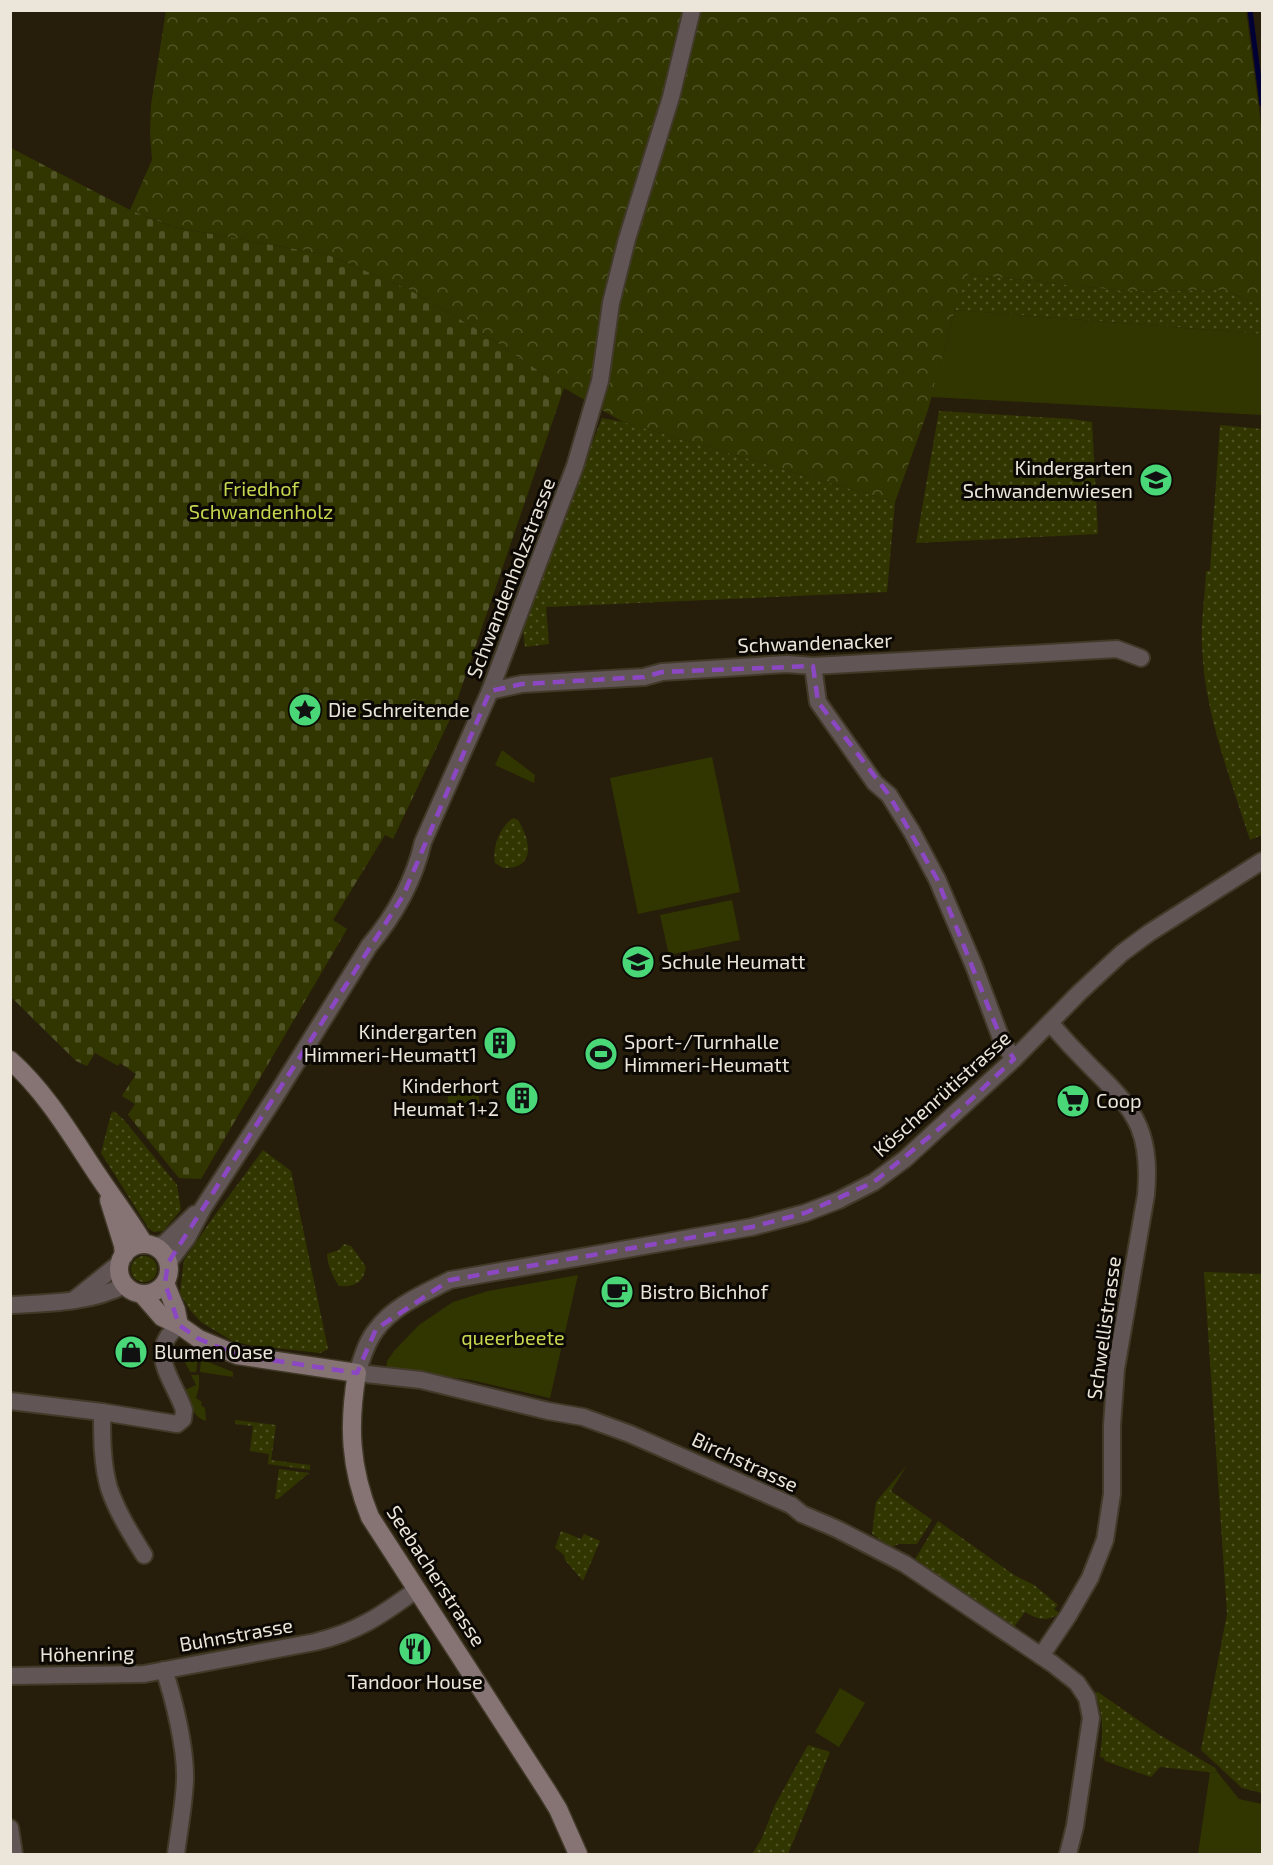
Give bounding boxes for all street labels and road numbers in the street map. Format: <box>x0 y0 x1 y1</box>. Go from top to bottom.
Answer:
street label: Schwandenholzstrasse <box>461 474 559 681</box>
street label: Schwandenacker <box>737 627 893 657</box>
street label: Köschenrütistrasse <box>868 1025 1015 1161</box>
street label: Schwellistrasse <box>1081 1255 1125 1401</box>
street label: Birchstrasse <box>689 1426 802 1496</box>
street label: Seebacherstrasse <box>382 1501 491 1650</box>
street label: Buhnstrasse <box>177 1612 294 1656</box>
street label: Höhenring <box>40 1640 134 1666</box>

